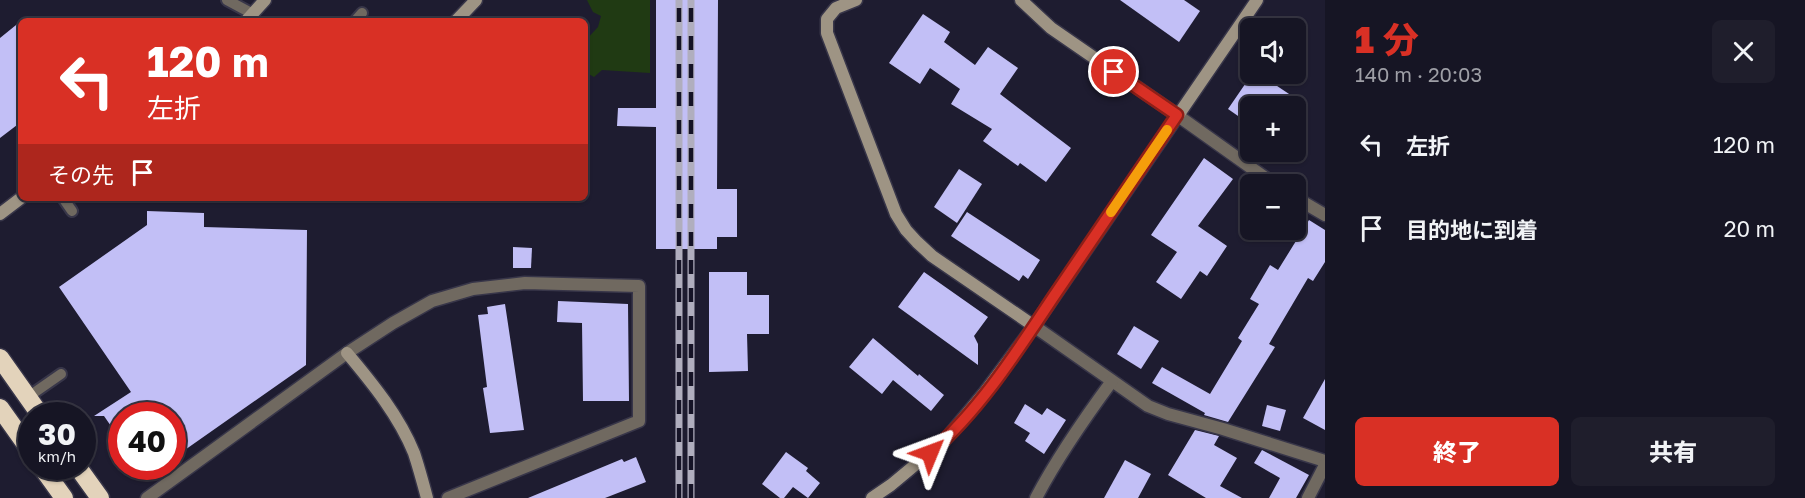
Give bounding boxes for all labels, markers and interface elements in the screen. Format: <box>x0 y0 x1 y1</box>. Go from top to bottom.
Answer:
map controls <box>1240 18 1306 240</box>
button: sound <box>1240 18 1306 84</box>
text: 1 分 <box>1355 18 1419 61</box>
button: close <box>1712 20 1775 83</box>
text: 120 m <box>147 36 269 86</box>
icon: left <box>48 42 126 120</box>
pin <box>1088 46 1139 97</box>
icon: arrive <box>1097 55 1130 88</box>
text: 140 m · 20:03 <box>1355 62 1482 86</box>
text: 左折 <box>147 92 201 124</box>
button: + <box>1240 96 1306 162</box>
icon: left <box>1355 128 1388 161</box>
text: 120 m <box>1713 131 1775 158</box>
text: 左折 <box>1406 132 1450 159</box>
icon: arrive <box>126 156 159 189</box>
text: その先 <box>48 161 114 188</box>
button: − <box>1240 174 1306 240</box>
icon: arrive <box>1355 212 1388 245</box>
text: 20 m <box>1724 215 1775 242</box>
text: 目的地に到着 <box>1406 216 1538 243</box>
speed limit sign: 40 <box>108 402 186 480</box>
text: 30 <box>38 416 76 452</box>
button: 終了 <box>1355 417 1559 486</box>
button: 共有 <box>1571 417 1775 486</box>
position arrow <box>898 421 962 485</box>
text: km/h <box>38 447 76 465</box>

